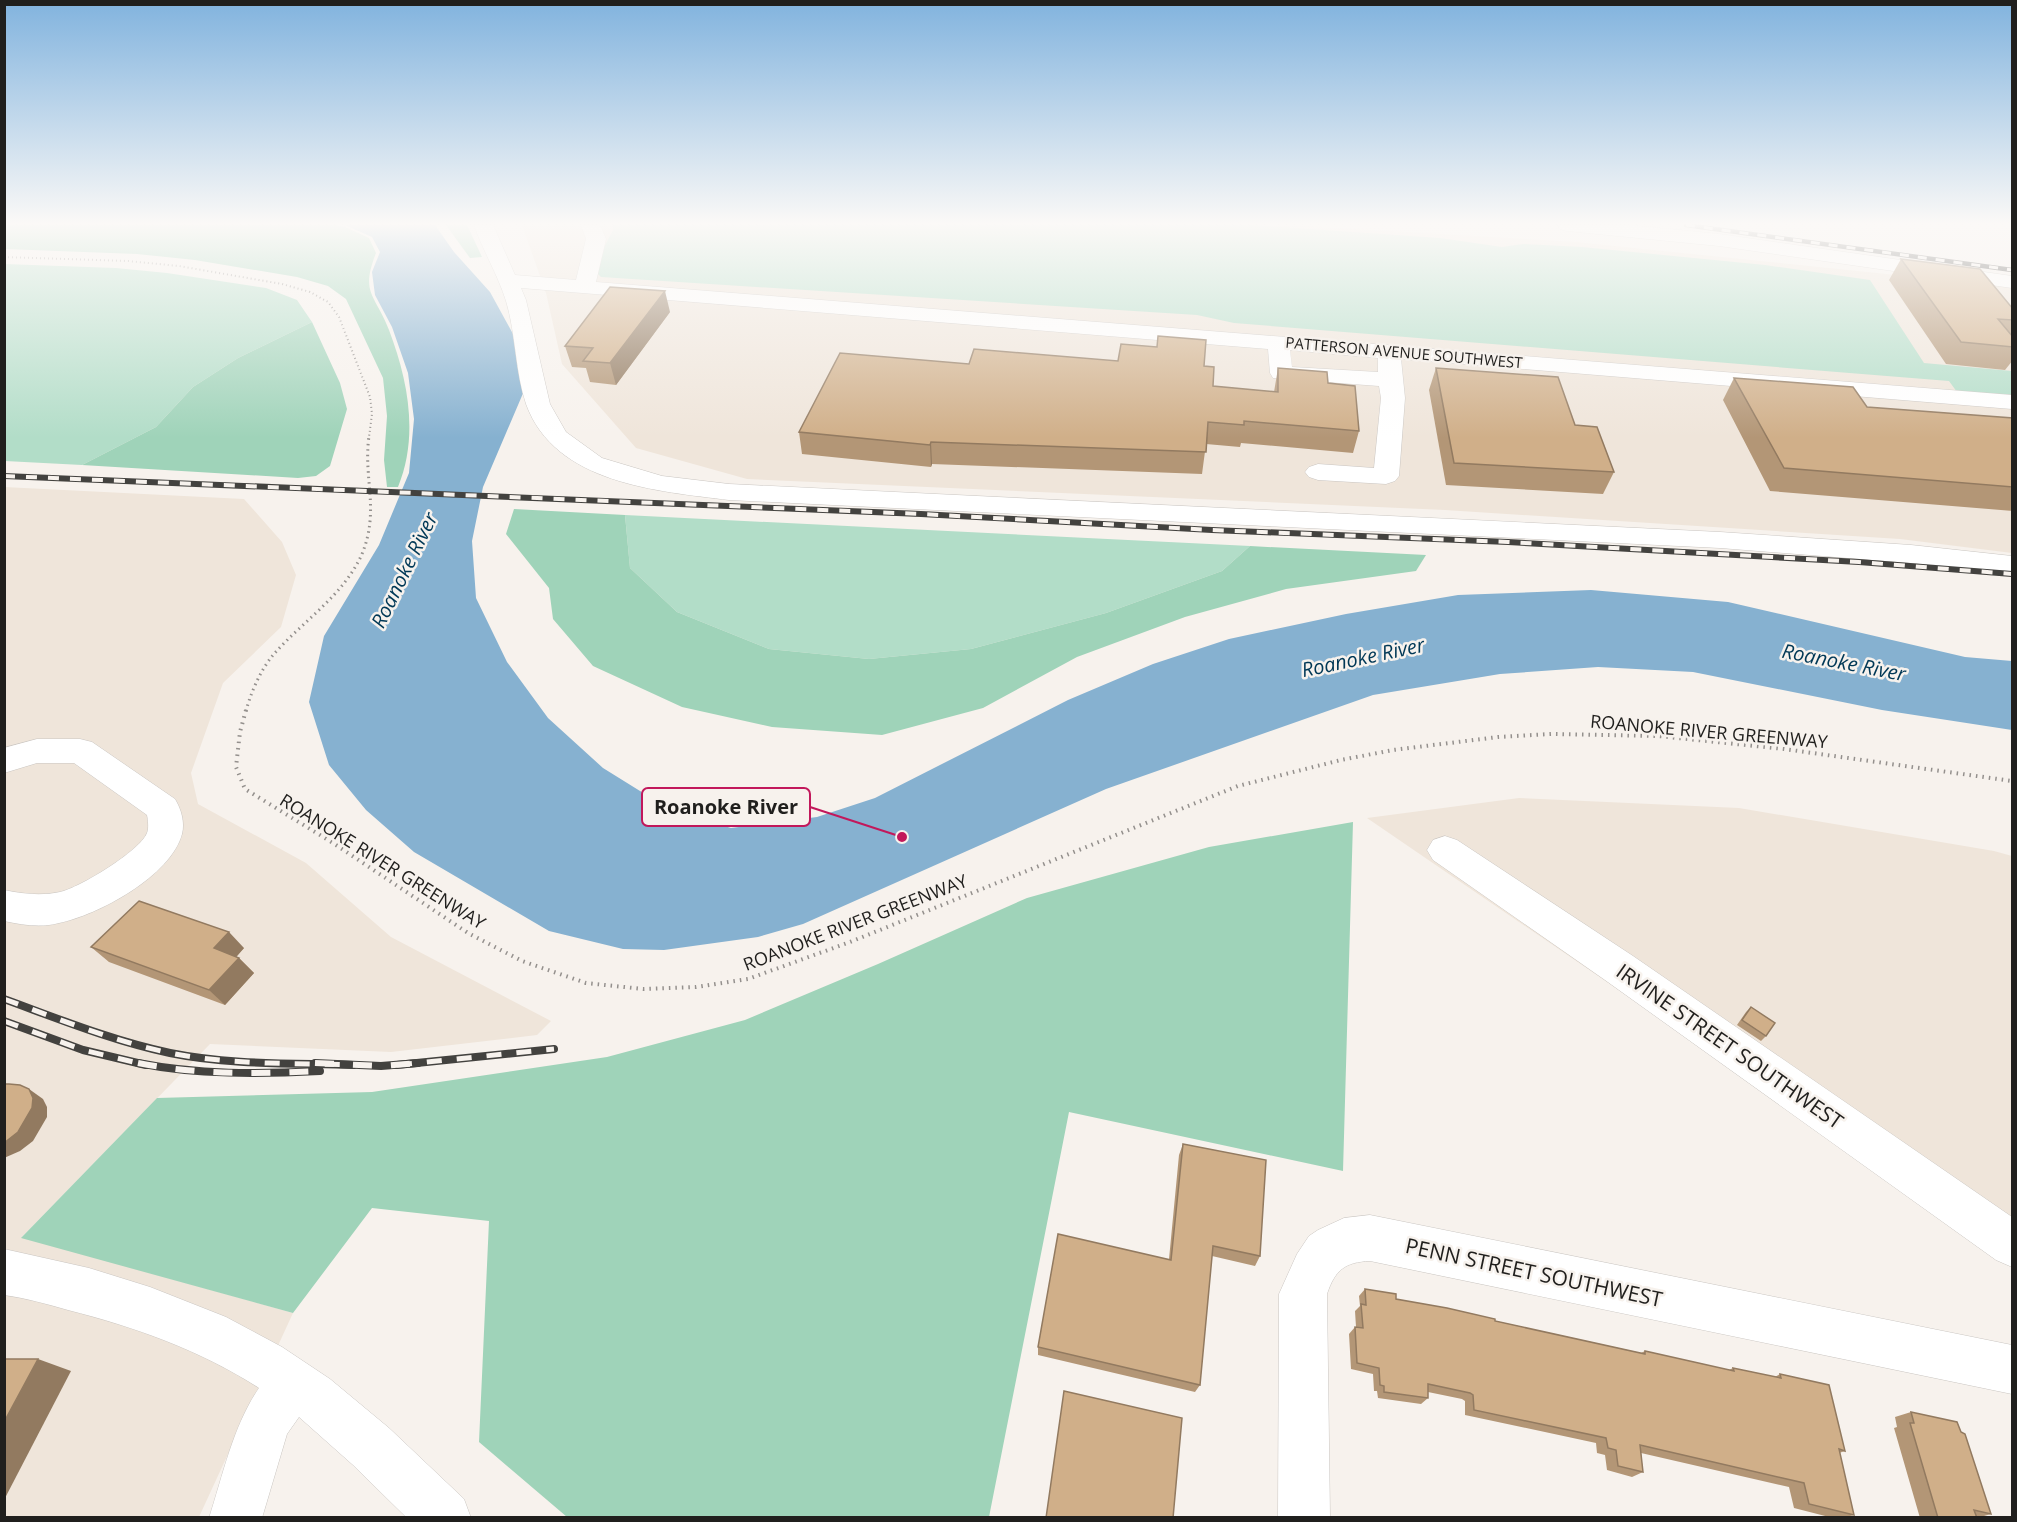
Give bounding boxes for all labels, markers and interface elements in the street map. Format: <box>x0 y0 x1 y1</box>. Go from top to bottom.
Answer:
street label: PATTERSON AVENUE SOUTHWEST <box>1285 332 1524 372</box>
water label: Roanoke River <box>364 507 444 632</box>
water label: Roanoke River <box>1299 631 1428 683</box>
water label: Roanoke River <box>1780 637 1909 687</box>
street label: ROANOKE RIVER GREENWAY <box>1589 709 1830 753</box>
street label: ROANOKE RIVER GREENWAY <box>276 788 491 935</box>
callout: Roanoke River <box>642 788 810 826</box>
text: Roanoke River <box>654 793 798 820</box>
street label: ROANOKE RIVER GREENWAY <box>740 868 971 976</box>
street label: IRVINE STREET SOUTHWEST <box>1611 957 1849 1135</box>
street label: PENN STREET SOUTHWEST <box>1403 1231 1666 1313</box>

